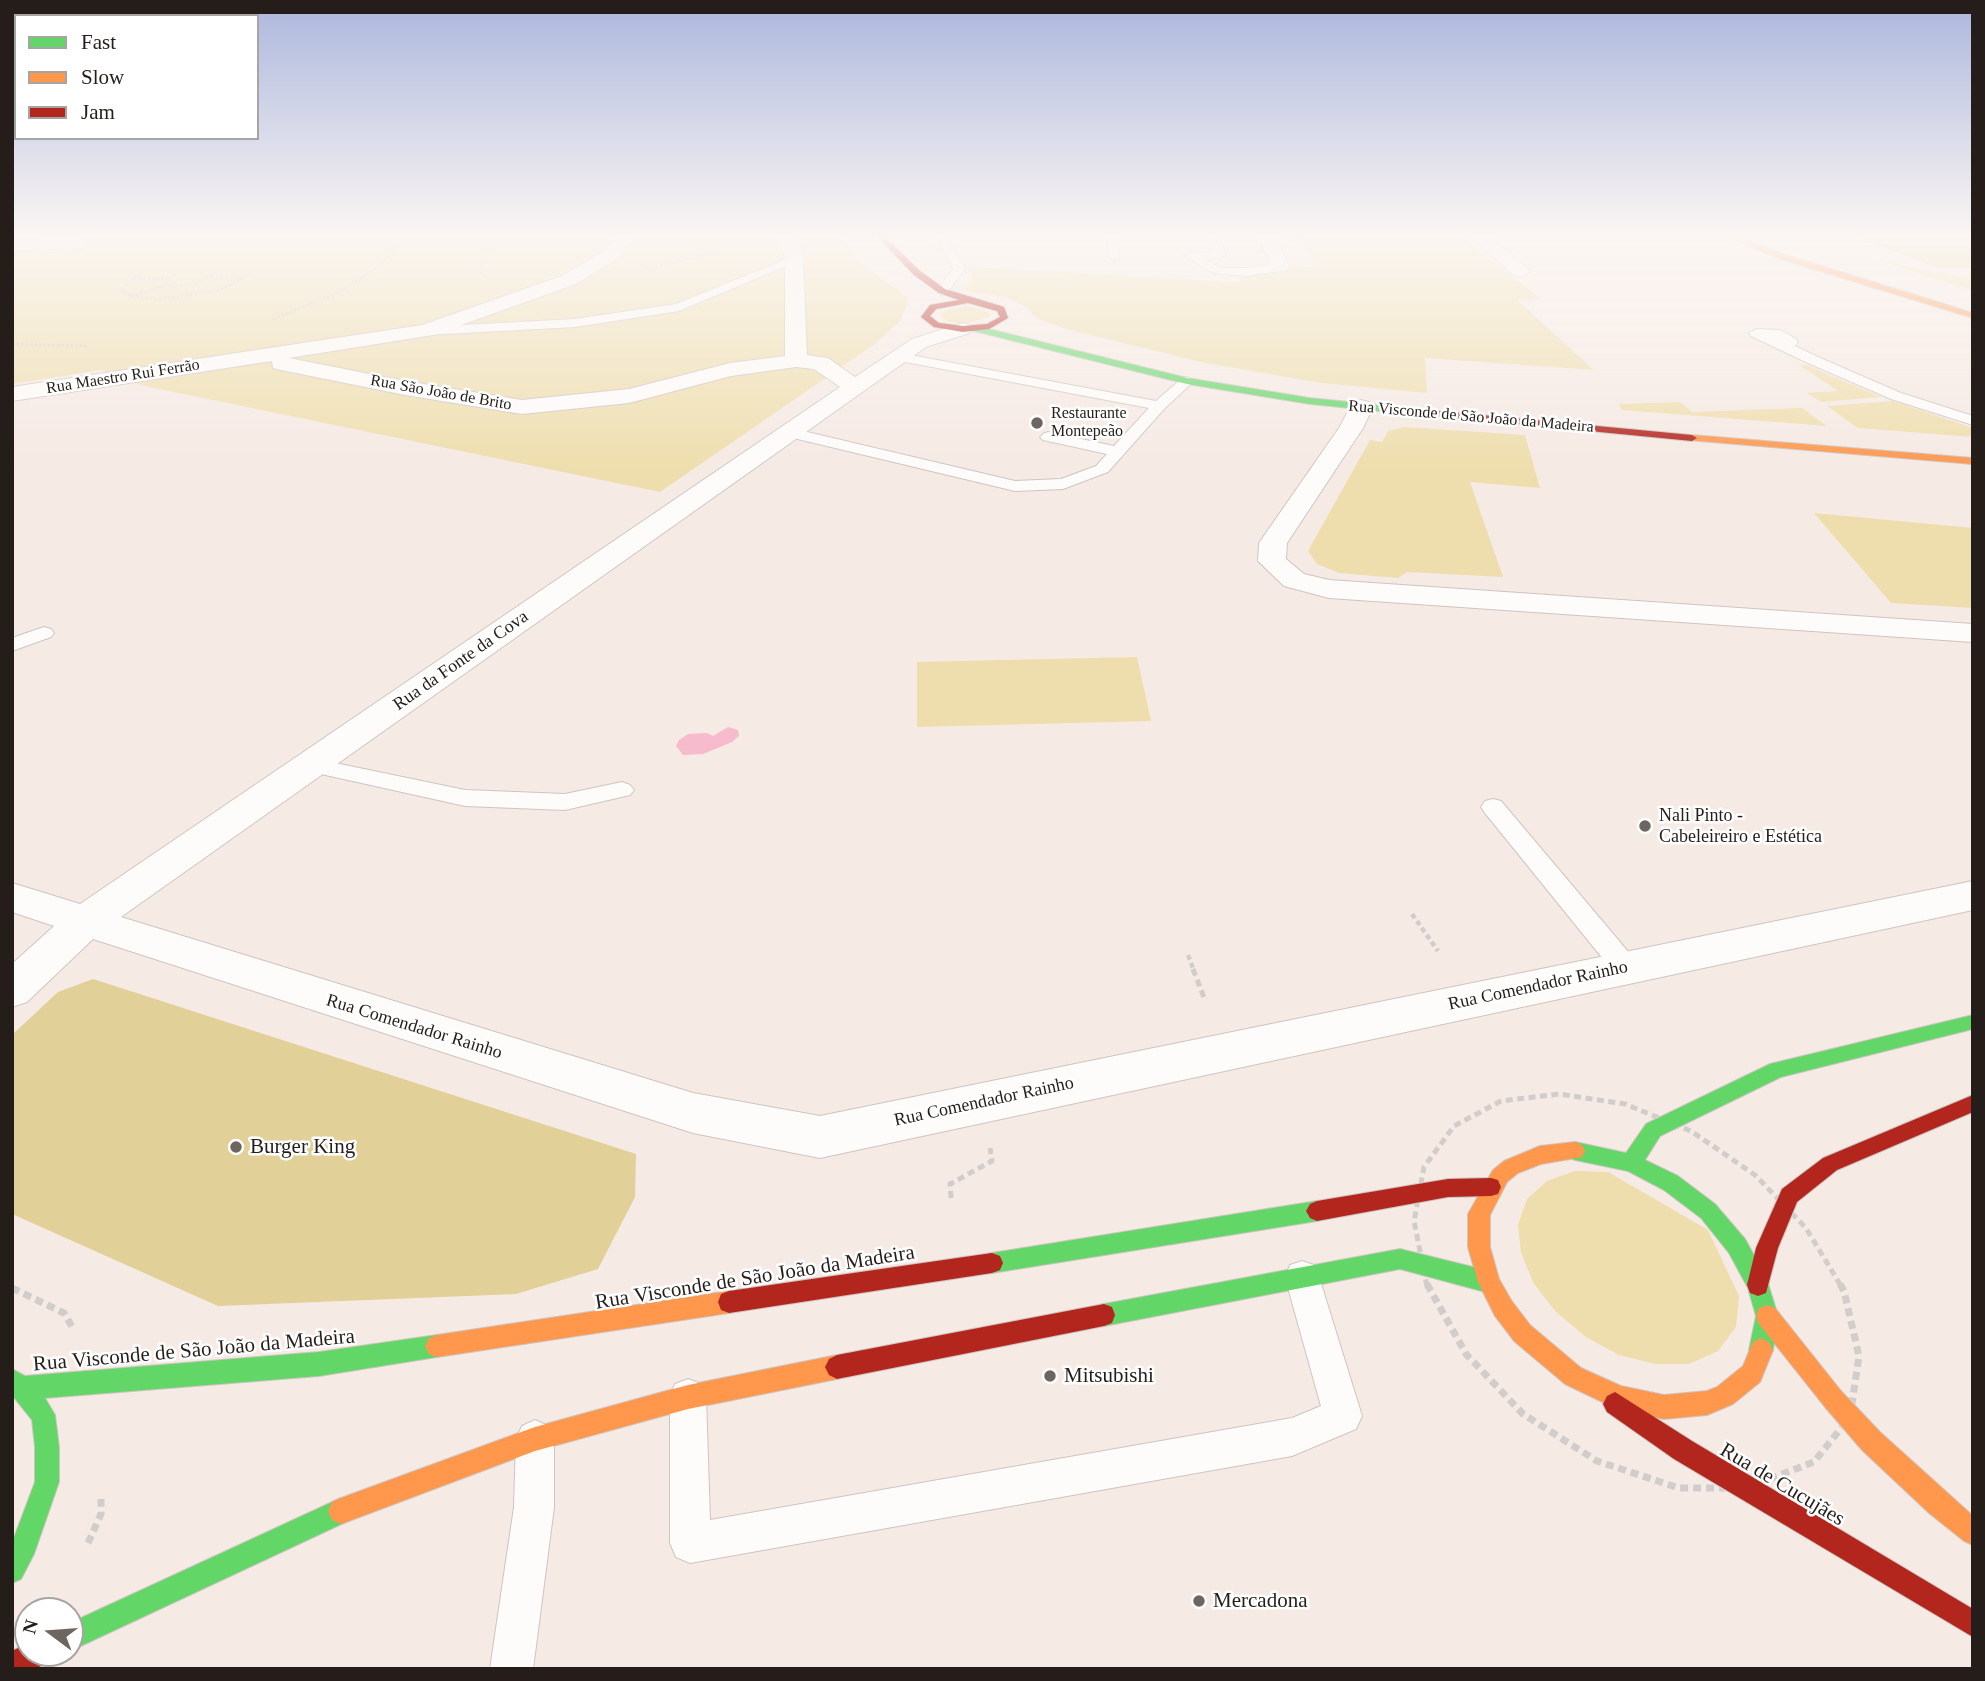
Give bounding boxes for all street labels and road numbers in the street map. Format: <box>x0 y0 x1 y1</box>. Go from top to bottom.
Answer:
street label: Rua Maestro Rui Ferrão <box>45 355 201 399</box>
street label: Rua São João de Brito <box>369 371 513 415</box>
street label: Rua Visconde de São João da Madeira <box>1348 397 1594 437</box>
street label: Rua da Fonte da Cova <box>389 606 533 716</box>
street label: Rua Comendador Rainho <box>1446 956 1630 1016</box>
street label: Rua Comendador Rainho <box>323 990 505 1064</box>
street label: Rua Comendador Rainho <box>892 1072 1076 1132</box>
street label: Rua Visconde de São João da Madeira <box>594 1240 916 1316</box>
street label: Rua Visconde de São João da Madeira <box>32 1324 356 1378</box>
street label: Rua de Cucujães <box>1715 1438 1849 1532</box>

